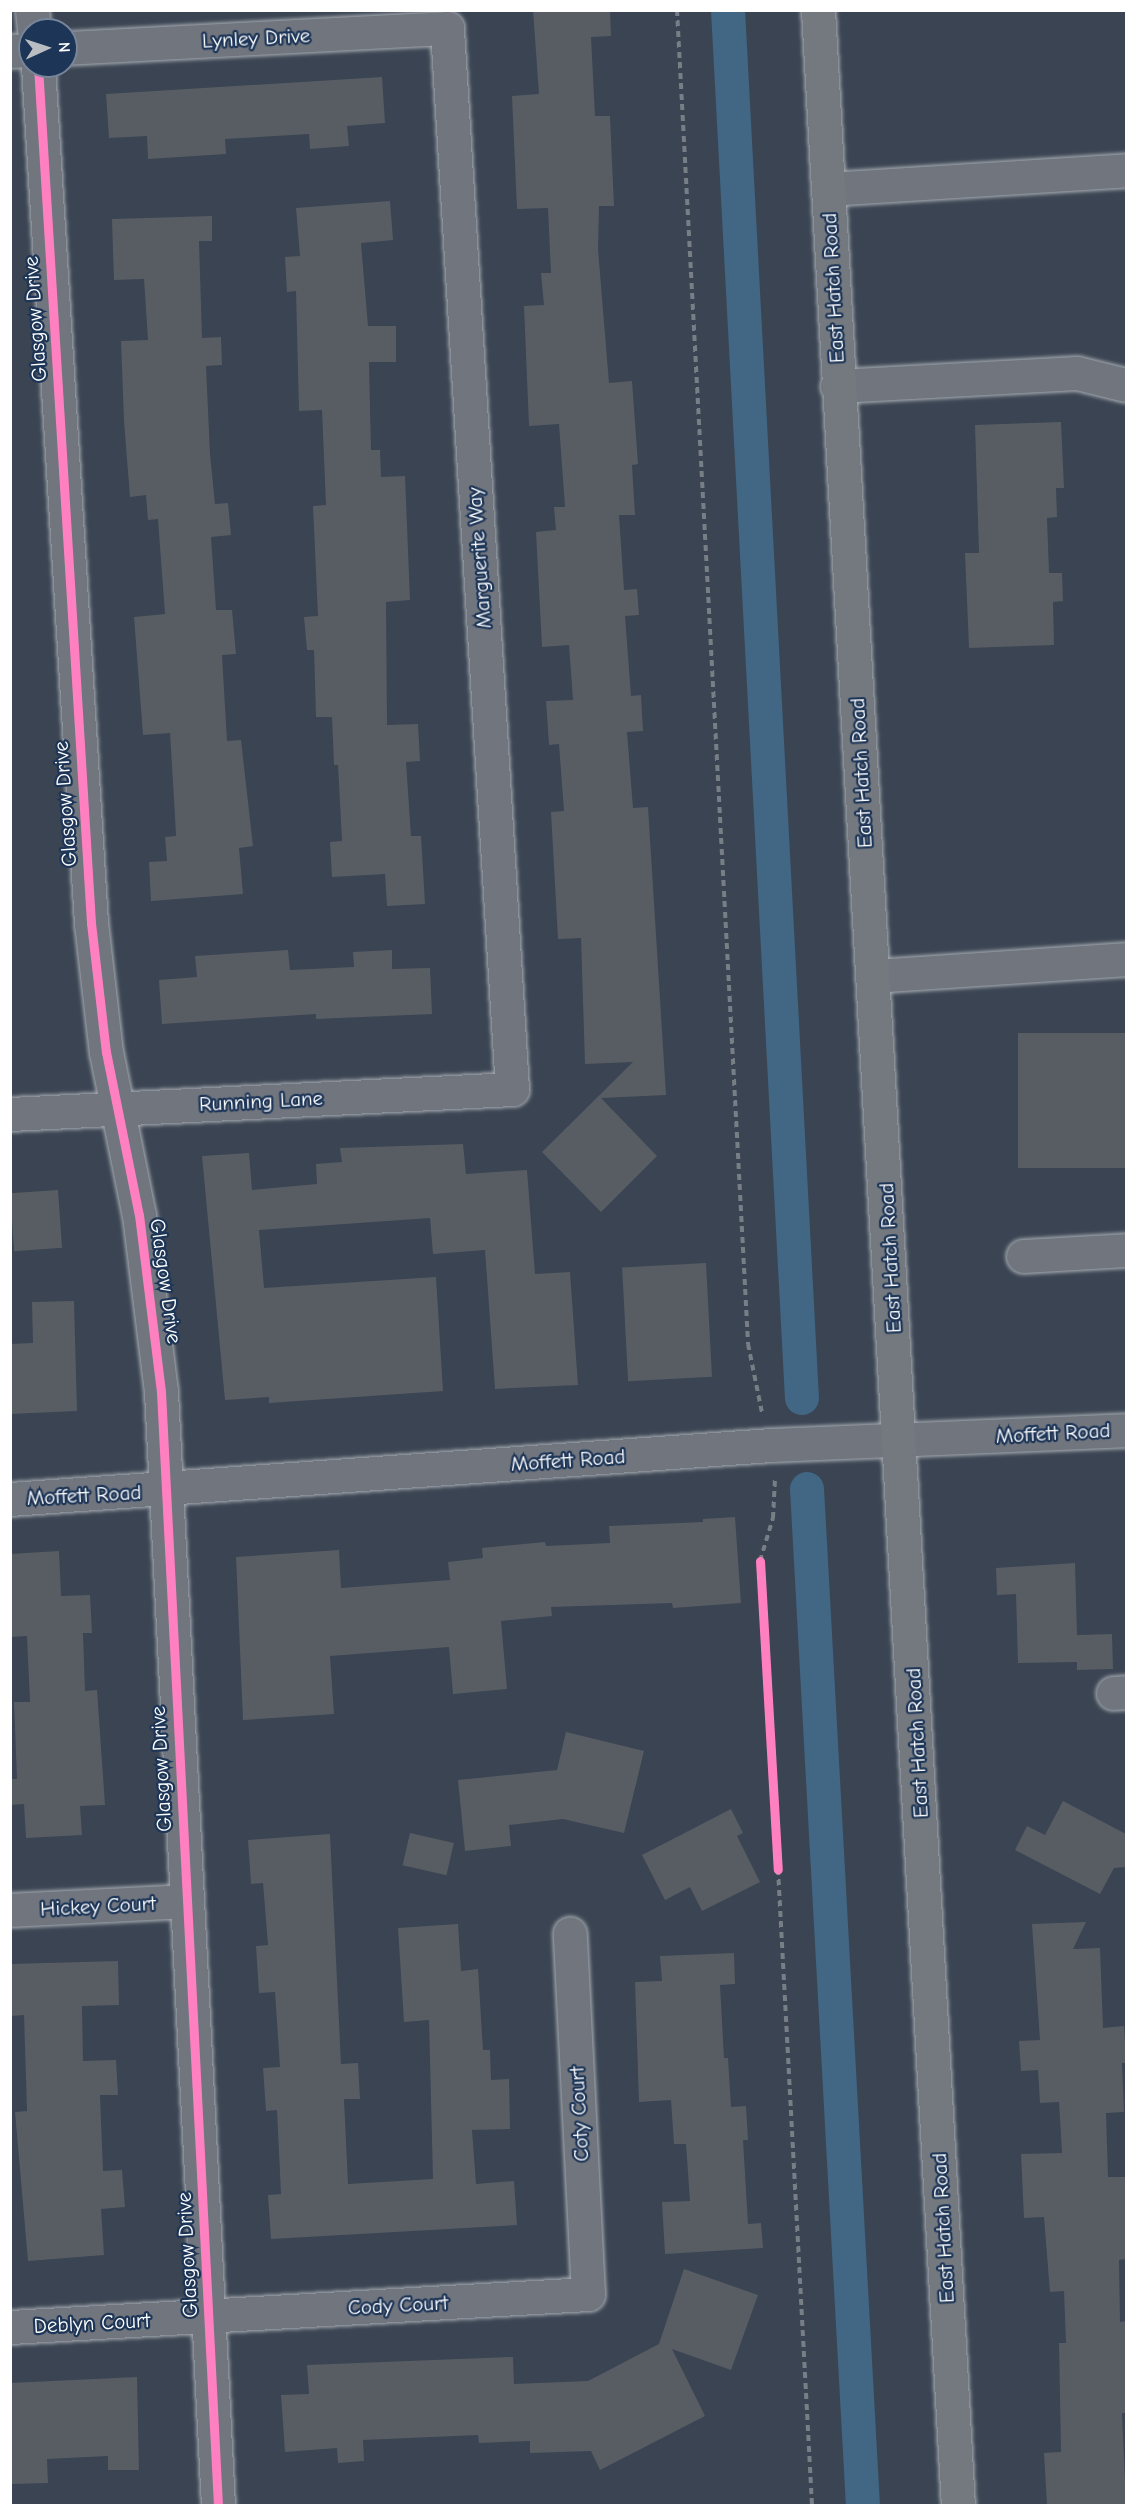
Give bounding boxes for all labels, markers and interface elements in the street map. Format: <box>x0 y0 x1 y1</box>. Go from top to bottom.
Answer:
north arrow <box>18 18 78 78</box>
street label: Lynley Drive <box>201 23 311 53</box>
text: N <box>55 41 73 53</box>
street label: East Hatch Road <box>816 212 850 364</box>
street label: Glasgow Drive <box>18 255 52 383</box>
street label: Marguerite Way <box>461 487 497 629</box>
street label: East Hatch Road <box>844 697 878 849</box>
street label: Glasgow Drive <box>48 740 82 868</box>
street label: Running Lane <box>198 1085 324 1117</box>
street label: East Hatch Road <box>873 1182 907 1334</box>
street label: Glasgow Drive <box>145 1217 187 1345</box>
street label: Moffett Road <box>995 1417 1111 1449</box>
street label: Moffett Road <box>510 1443 626 1477</box>
street label: Moffett Road <box>26 1479 142 1511</box>
street label: East Hatch Road <box>900 1667 934 1819</box>
street label: Glasgow Drive <box>145 1705 177 1833</box>
street label: Hickey Court <box>40 1890 156 1922</box>
street label: Coty Court <box>564 2066 594 2162</box>
street label: East Hatch Road <box>926 2152 960 2304</box>
street label: Glasgow Drive <box>171 2191 203 2319</box>
street label: Cody Court <box>347 2290 449 2320</box>
street label: Deblyn Court <box>33 2307 151 2339</box>

